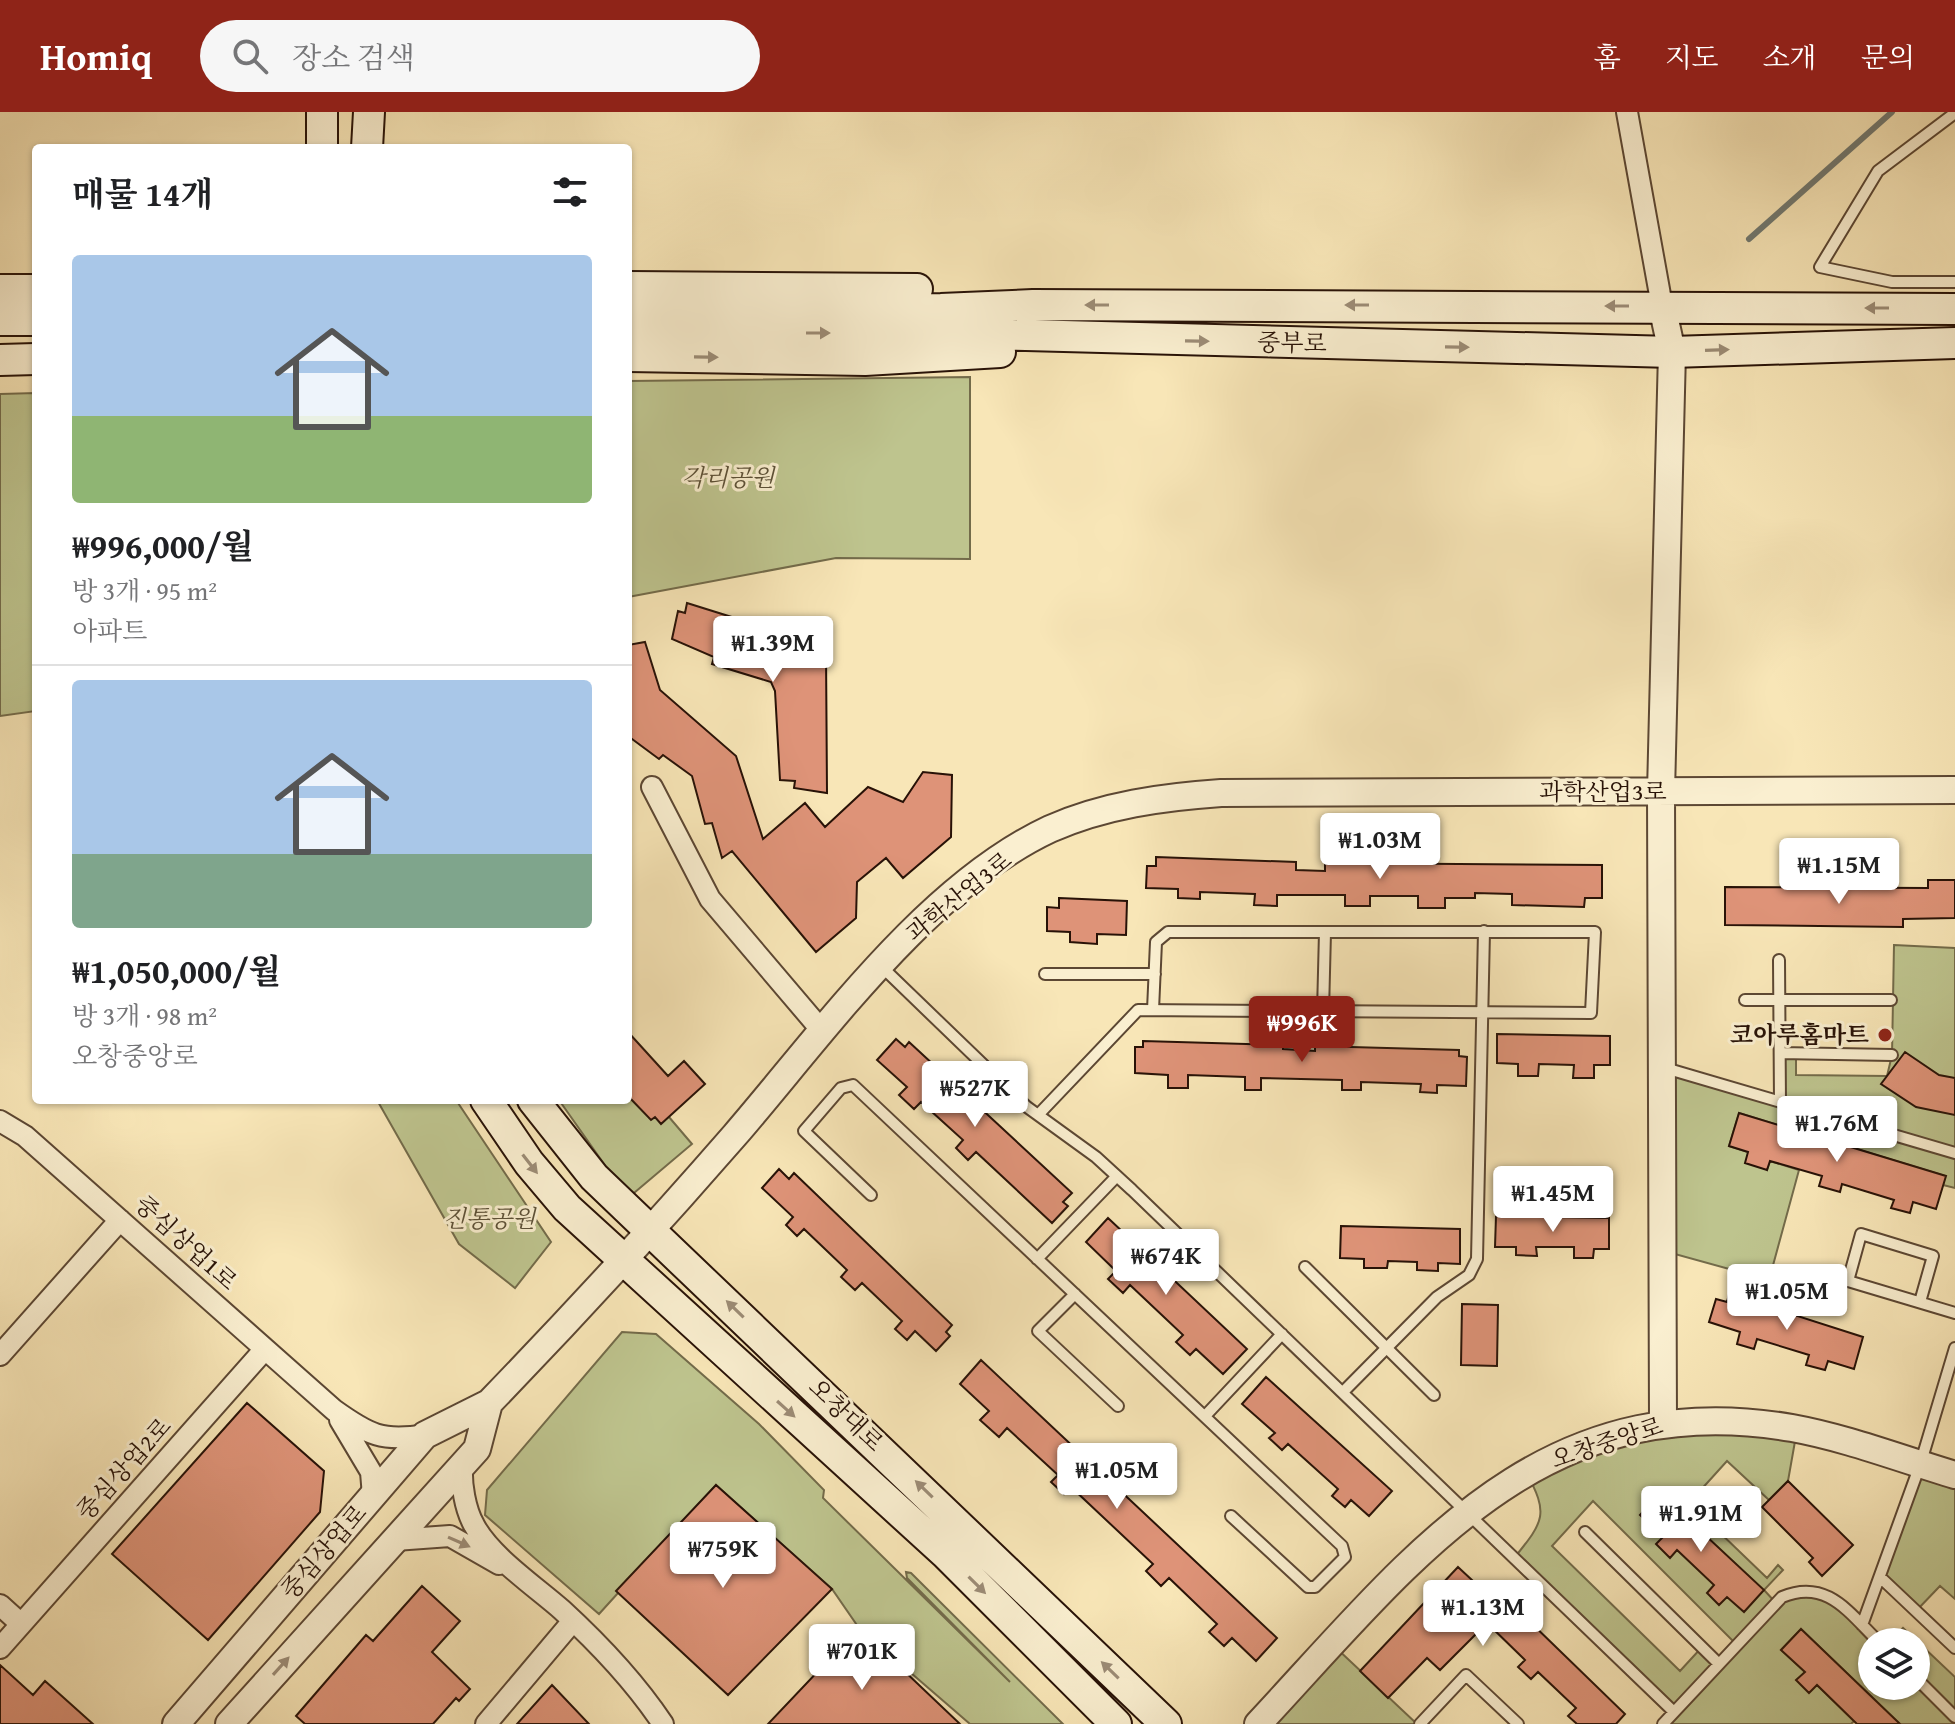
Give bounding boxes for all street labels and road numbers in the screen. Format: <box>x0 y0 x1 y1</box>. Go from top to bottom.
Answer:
street label: 중부로 <box>1257 324 1327 361</box>
street label: 과학산업3로 <box>1539 774 1667 809</box>
street label: 과학산업3로 <box>898 843 1019 950</box>
street label: 중심상업1로 <box>127 1187 245 1298</box>
street label: 오창대로 <box>801 1370 892 1459</box>
street label: 오창중앙로 <box>1546 1408 1667 1477</box>
street label: 중심상업2로 <box>68 1410 179 1528</box>
street label: 중심상업로 <box>272 1496 375 1607</box>

